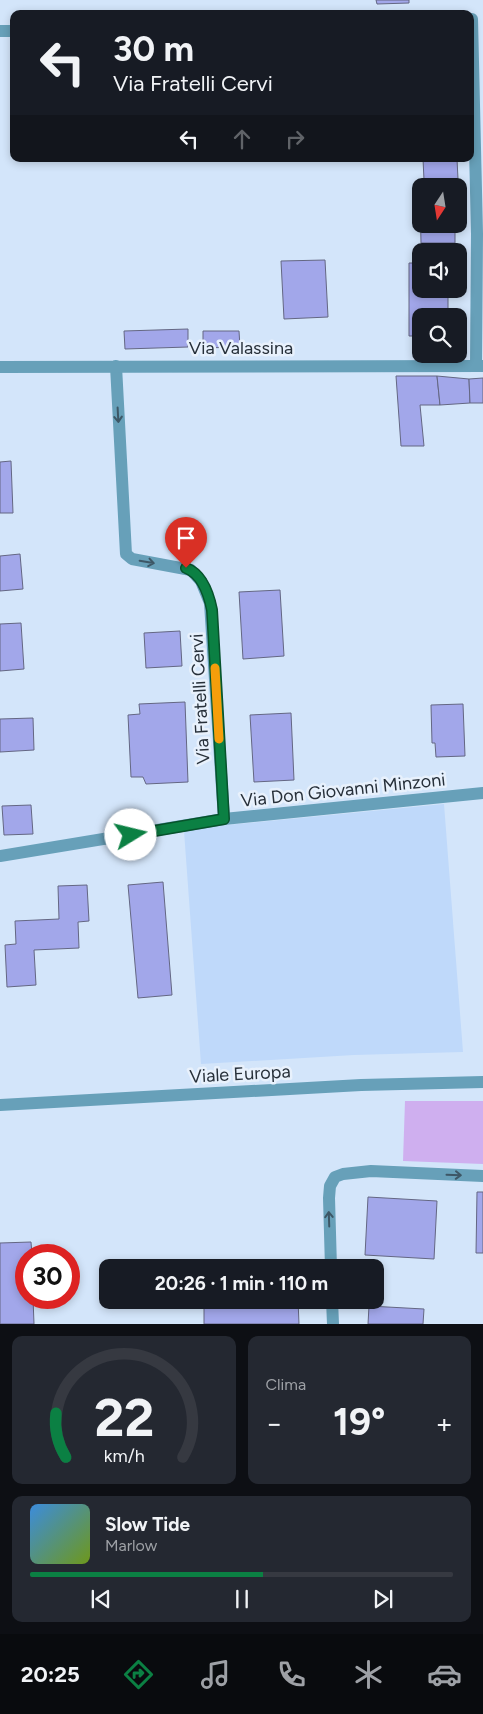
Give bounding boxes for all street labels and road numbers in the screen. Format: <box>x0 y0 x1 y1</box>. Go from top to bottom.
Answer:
street label: Via Valassina <box>189 337 293 359</box>
street label: Via Fratelli Cervi <box>186 633 214 765</box>
street label: Via Don Giovanni Minzoni <box>240 768 446 812</box>
street label: Viale Europa <box>189 1060 291 1088</box>

